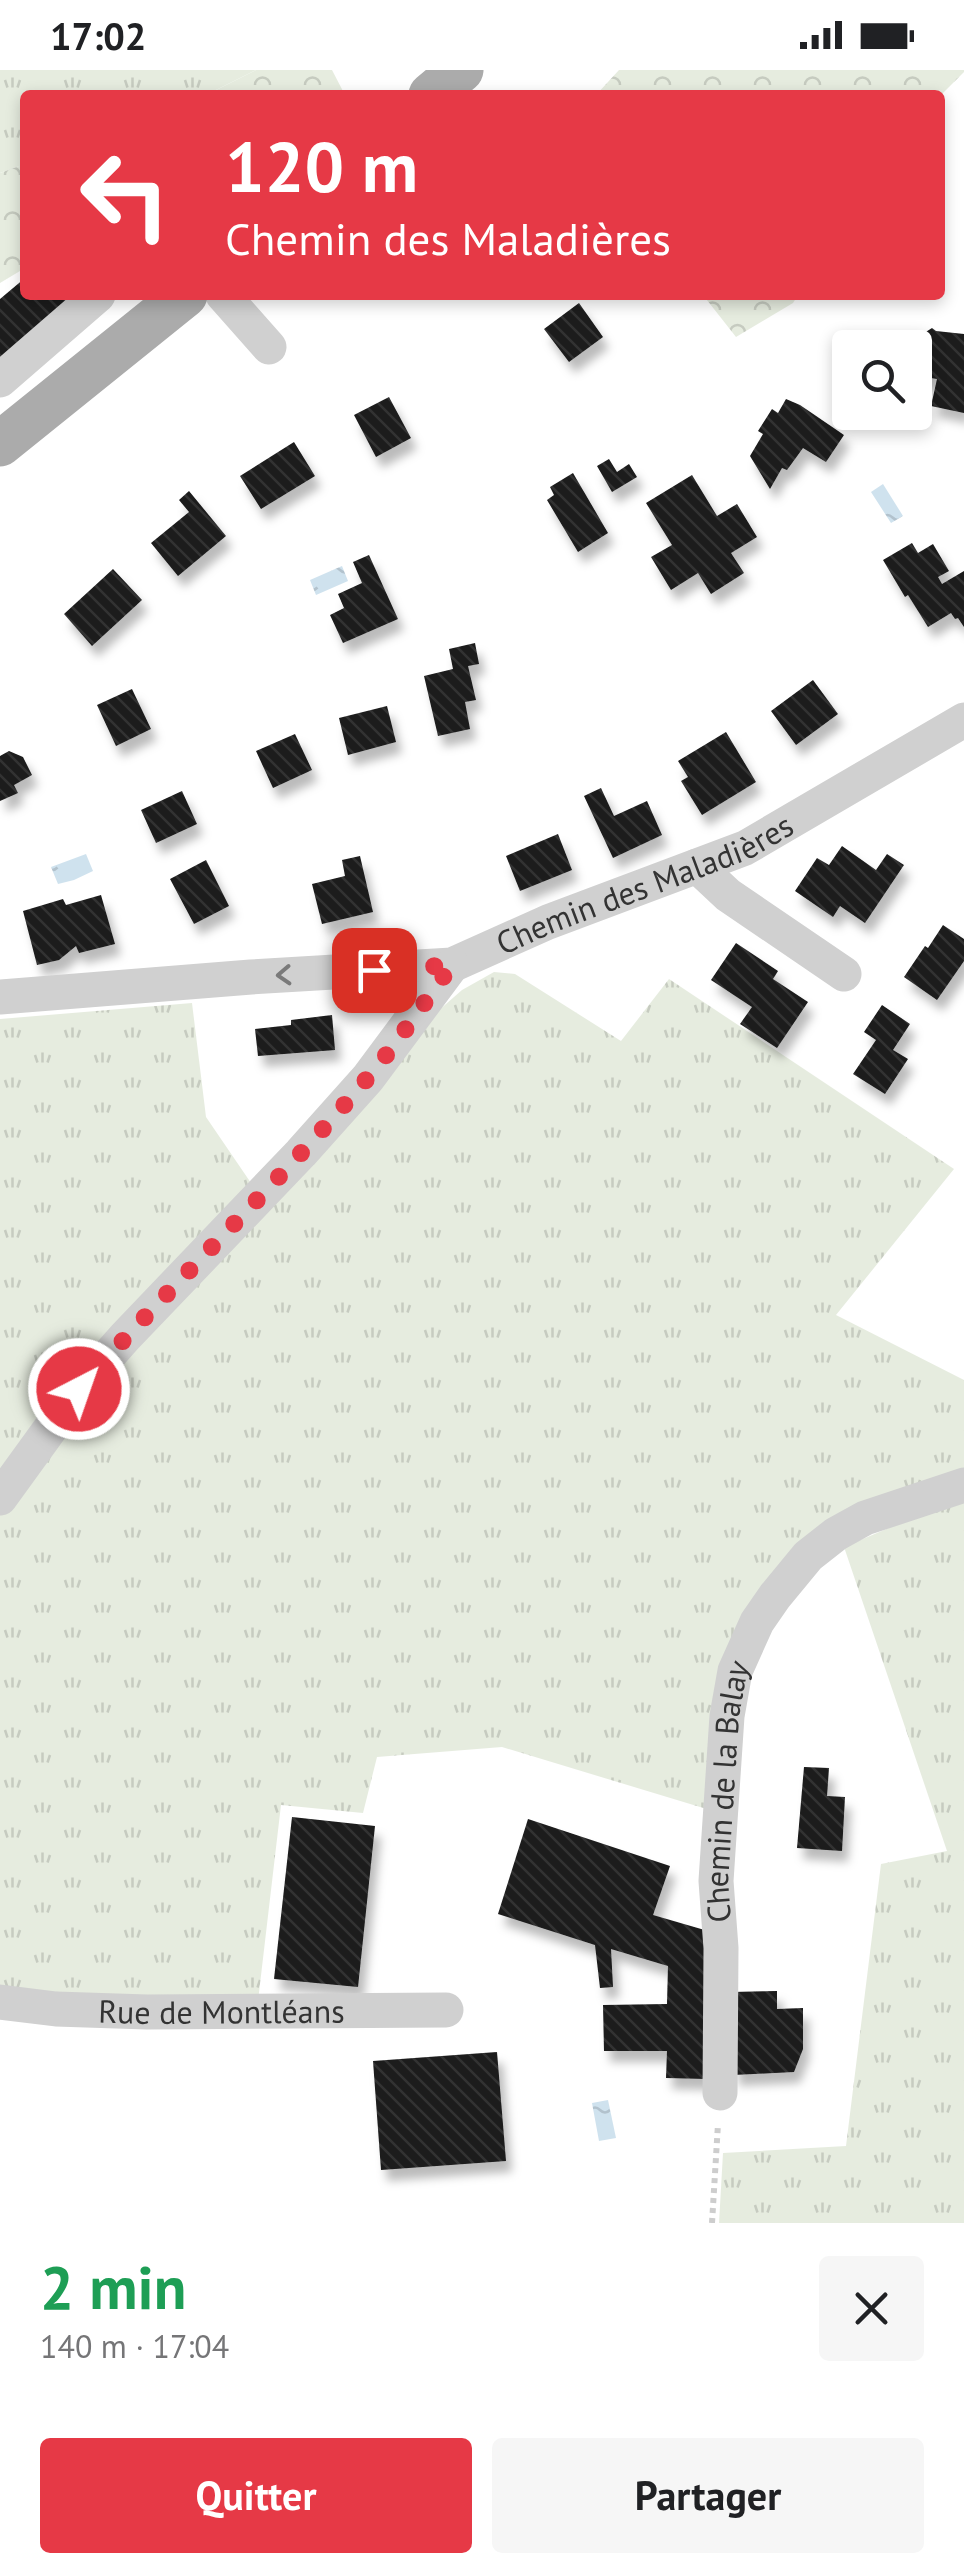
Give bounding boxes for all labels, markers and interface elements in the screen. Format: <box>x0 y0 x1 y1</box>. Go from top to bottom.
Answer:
text: 17:02 <box>50 11 146 60</box>
text: 120 m <box>225 121 418 211</box>
icon: left <box>60 130 190 260</box>
text: Chemin des Maladières <box>225 209 671 267</box>
map controls <box>832 330 932 430</box>
button: search <box>832 330 932 430</box>
street label: Chemin des Maladières <box>489 804 800 964</box>
pin <box>332 928 417 1013</box>
icon: arrive <box>347 943 402 998</box>
one-way arrow <box>276 964 292 985</box>
position arrow <box>27 1337 131 1441</box>
street label: Chemin de la Balay <box>695 1653 758 1924</box>
street label: Rue de Montléans <box>98 1989 345 2033</box>
text: 2 min <box>40 2248 186 2326</box>
button: close <box>819 2256 924 2361</box>
text: 140 m · 17:04 <box>40 2325 229 2367</box>
button: Quitter <box>40 2438 472 2553</box>
button: Partager <box>492 2438 924 2553</box>

